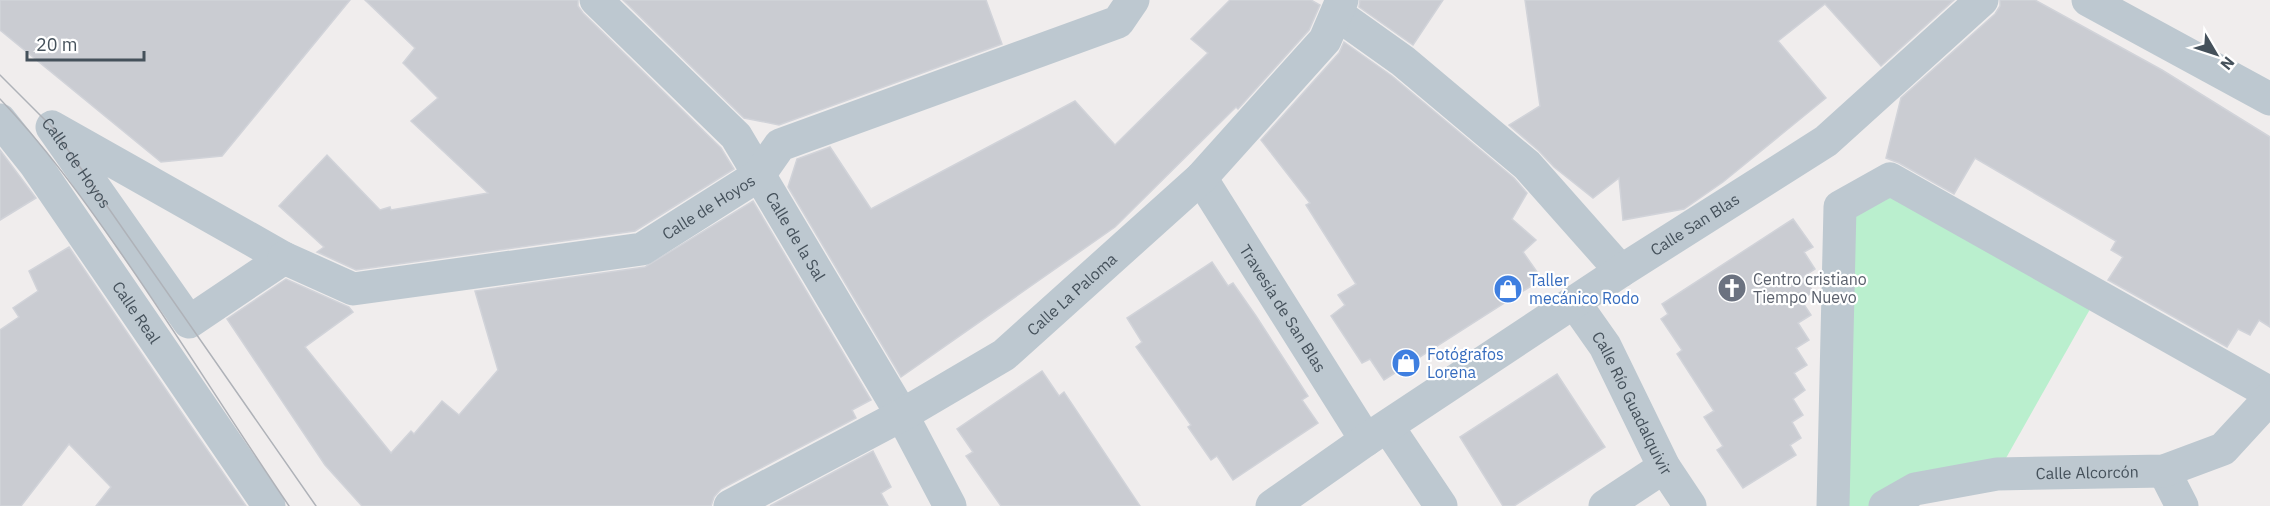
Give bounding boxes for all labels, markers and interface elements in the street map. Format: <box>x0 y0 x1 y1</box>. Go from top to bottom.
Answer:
scale bar <box>27 24 144 62</box>
north arrow <box>2186 24 2246 84</box>
text: 20 m <box>36 33 78 56</box>
text: N <box>2216 53 2239 74</box>
street label: Calle de Hoyos <box>38 113 115 212</box>
street label: Calle de Hoyos <box>658 170 759 244</box>
street label: Calle de la Sal <box>761 188 830 285</box>
street label: Calle San Blas <box>1646 189 1743 260</box>
street label: Travesía de San Blas <box>1235 241 1331 376</box>
street label: Calle La Paloma <box>1023 248 1121 340</box>
place label: Centro cristiano Tiempo Nuevo <box>1753 269 1867 307</box>
place label: Taller mecánico Rodo <box>1529 270 1639 308</box>
church icon: Centro cristiano Tiempo Nuevo <box>1716 272 1748 304</box>
shop icon: Taller mecánico Rodo <box>1492 273 1524 305</box>
street label: Calle Real <box>108 277 165 347</box>
street label: Calle Río Guadalquivir <box>1588 327 1677 479</box>
place label: Fotógrafos Lorena <box>1427 344 1504 382</box>
shop icon: Fotógrafos Lorena <box>1390 347 1422 379</box>
street label: Calle Alcorcón <box>2035 461 2139 483</box>

